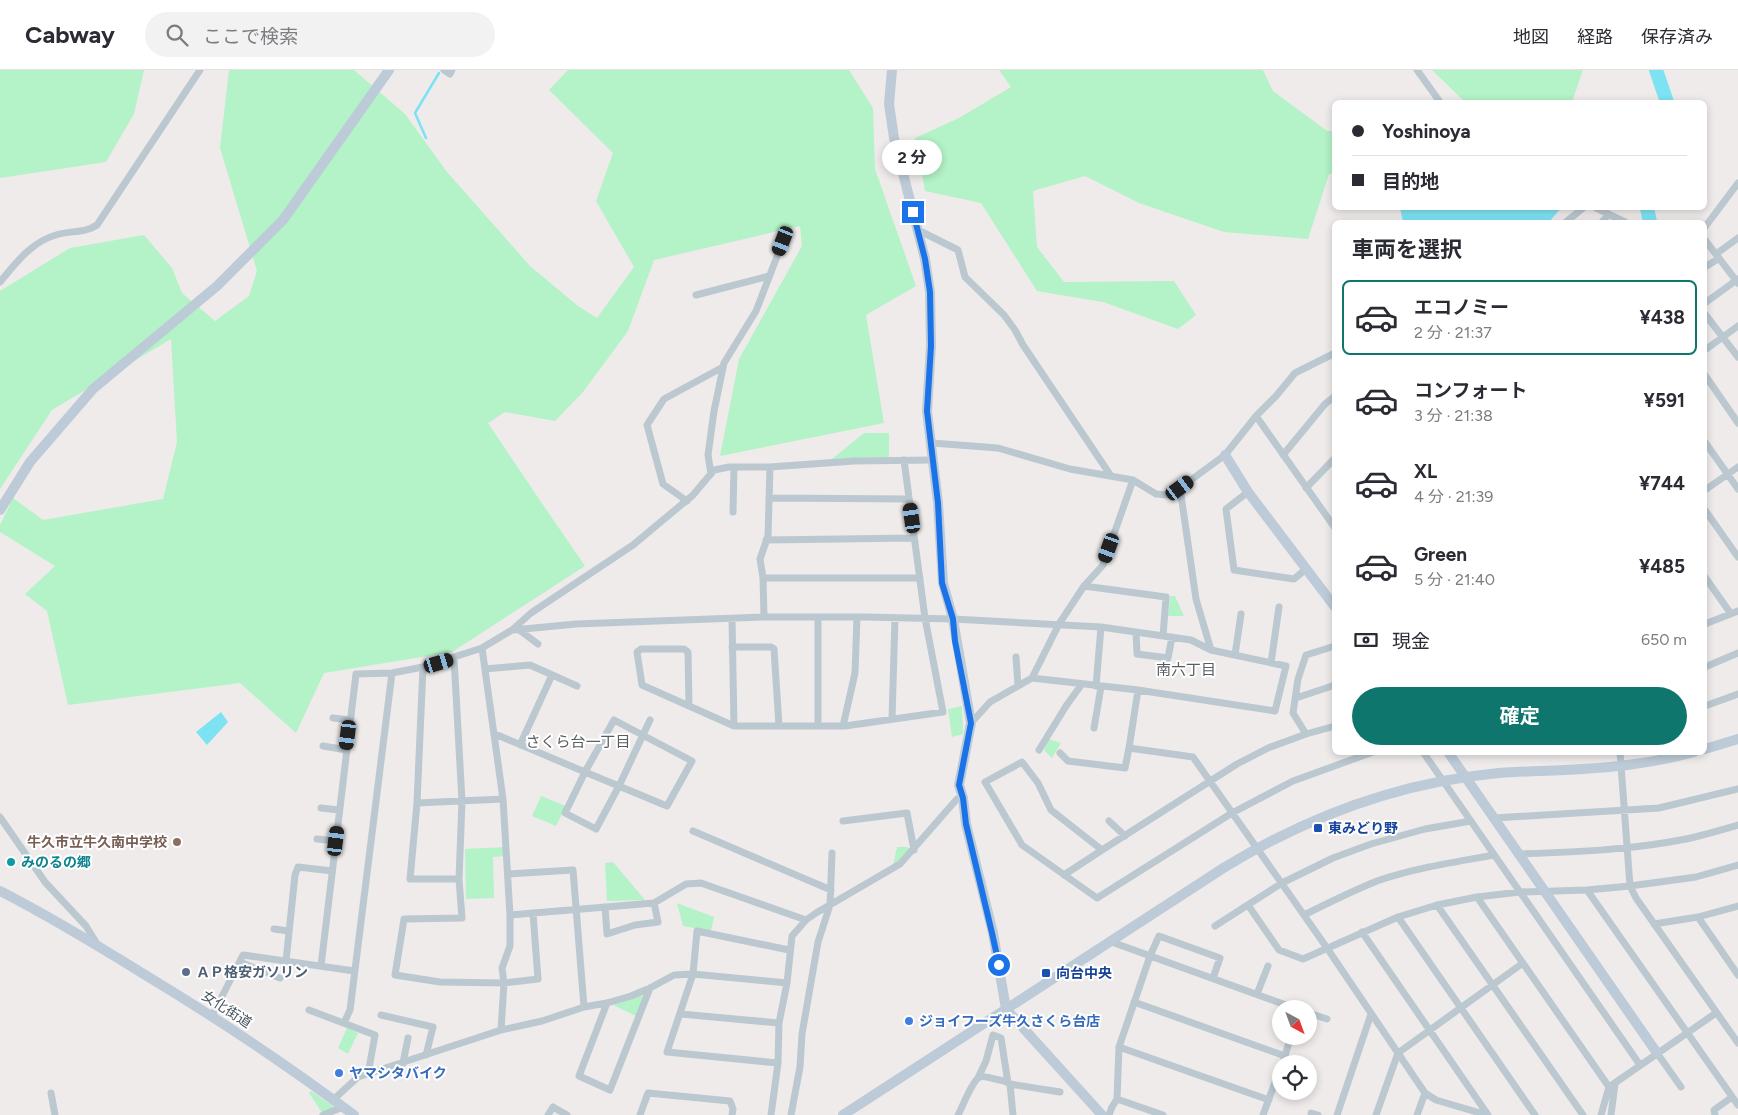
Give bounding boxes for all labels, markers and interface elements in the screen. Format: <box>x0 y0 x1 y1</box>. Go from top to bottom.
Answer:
search box <box>145 12 495 57</box>
text: Cabway <box>25 20 115 49</box>
icon: search <box>163 21 191 49</box>
text: ここで検索 <box>203 25 298 48</box>
text: 地図 <box>1513 26 1549 48</box>
text: 経路 <box>1577 26 1613 48</box>
text: 保存済み <box>1641 26 1713 48</box>
text: Yoshinoya <box>1382 120 1471 143</box>
callout: 2 分 <box>883 140 943 174</box>
text: 2 分 <box>897 148 927 167</box>
text: 目的地 <box>1382 170 1439 193</box>
route end <box>902 201 924 223</box>
car <box>770 224 795 258</box>
text: 車両を選択 <box>1352 236 1462 263</box>
icon: car <box>1354 295 1399 340</box>
text: エコノミー <box>1414 296 1509 319</box>
text: ¥438 <box>1639 306 1685 329</box>
text: 2 分 · 21:37 <box>1414 323 1492 342</box>
icon: car <box>1354 378 1399 423</box>
text: コンフォート <box>1414 379 1527 402</box>
text: ¥591 <box>1644 389 1685 412</box>
text: 3 分 · 21:38 <box>1414 406 1493 425</box>
text: XL <box>1414 460 1437 483</box>
icon: car <box>1354 461 1399 506</box>
text: ¥744 <box>1639 472 1685 495</box>
car <box>1163 473 1196 503</box>
text: 4 分 · 21:39 <box>1414 487 1493 506</box>
car <box>902 502 921 534</box>
car <box>1096 531 1121 565</box>
text: Green <box>1414 543 1467 566</box>
icon: car <box>1354 544 1399 589</box>
text: ¥485 <box>1639 555 1685 578</box>
text: 5 分 · 21:40 <box>1414 570 1495 589</box>
icon: cash <box>1352 626 1380 654</box>
text: 現金 <box>1392 630 1430 653</box>
text: 650 m <box>1641 630 1687 649</box>
car <box>422 651 455 675</box>
district label: 南六丁目 <box>1156 661 1216 679</box>
button: 確定 <box>1352 687 1687 745</box>
car <box>338 719 357 751</box>
district label: さくら台一丁目 <box>525 733 631 751</box>
place label: 東みどり野 <box>1328 820 1398 837</box>
marker: 東みどり野 <box>1312 822 1324 834</box>
car <box>326 825 345 857</box>
place label: 牛久市立牛久南中学校 <box>27 834 167 851</box>
marker: 牛久市立牛久南中学校 <box>171 836 183 848</box>
place label: みのるの郷 <box>21 854 91 871</box>
marker: みのるの郷 <box>5 856 17 868</box>
route start <box>988 954 1010 976</box>
place label: ＡＰ格安ガソリン <box>196 964 308 981</box>
place label: 向台中央 <box>1056 965 1112 982</box>
marker: ＡＰ格安ガソリン <box>180 966 192 978</box>
marker: 向台中央 <box>1040 967 1052 979</box>
street label: 女化街道 <box>199 987 255 1032</box>
north arrow <box>1272 1000 1318 1045</box>
map controls <box>1272 1000 1317 1100</box>
place label: ジョイフーズ牛久さくら台店 <box>919 1013 1100 1030</box>
marker: ジョイフーズ牛久さくら台店 <box>903 1015 915 1027</box>
button: locate <box>1272 1055 1317 1100</box>
place label: ヤマシタバイク <box>349 1065 447 1082</box>
marker: ヤマシタバイク <box>333 1067 345 1079</box>

